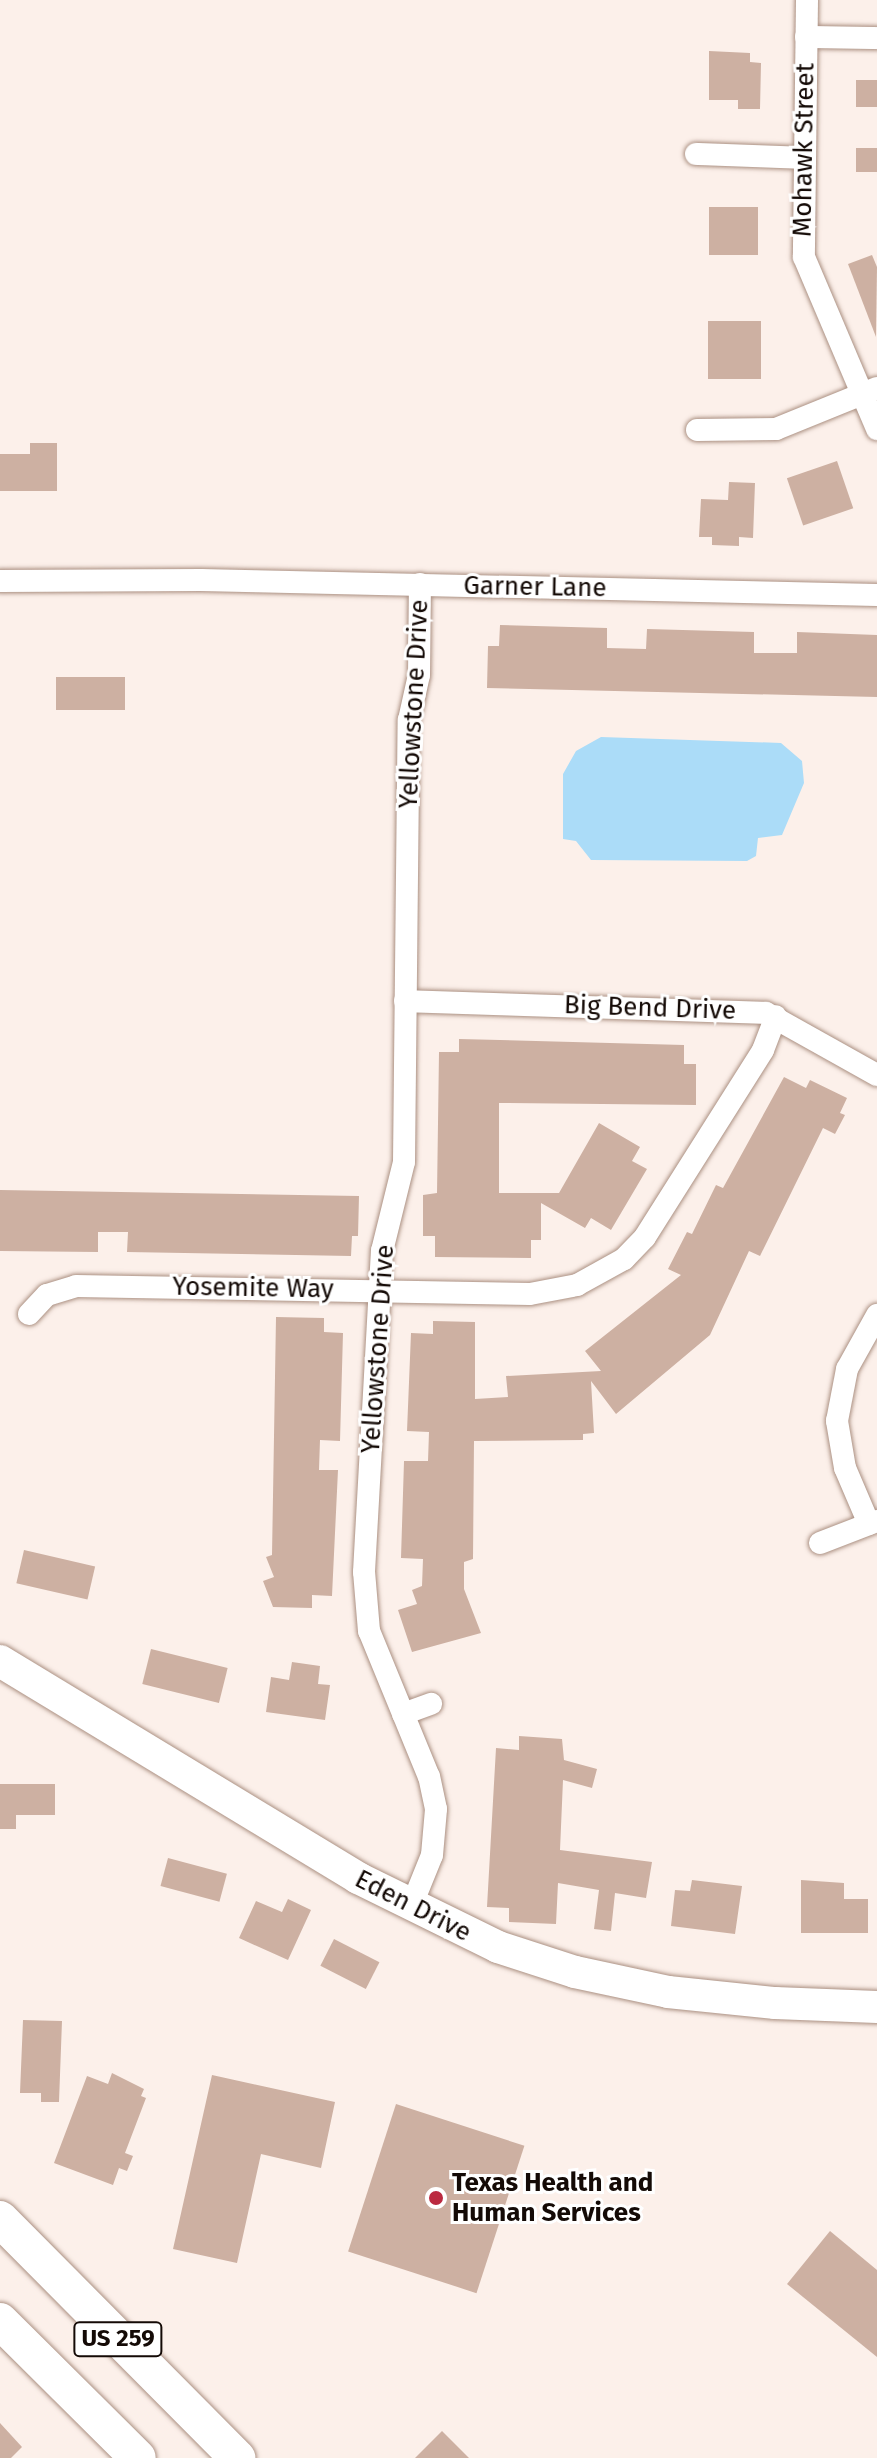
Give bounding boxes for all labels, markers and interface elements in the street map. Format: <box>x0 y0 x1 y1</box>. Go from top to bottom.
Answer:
street label: Mohawk Street <box>787 63 821 237</box>
street label: Garner Lane <box>463 570 607 604</box>
street label: Yellowstone Drive <box>393 599 435 809</box>
street label: Big Bend Drive <box>563 989 737 1027</box>
street label: Yellowstone Drive <box>355 1243 401 1455</box>
street label: Yosemite Way <box>172 1271 334 1305</box>
street label: Eden Drive <box>350 1863 476 1949</box>
place label: Texas Health and Human Services <box>452 2167 653 2228</box>
marker: Texas Health and Human Services <box>427 2189 445 2207</box>
road number: US 259 <box>72 2319 164 2359</box>

